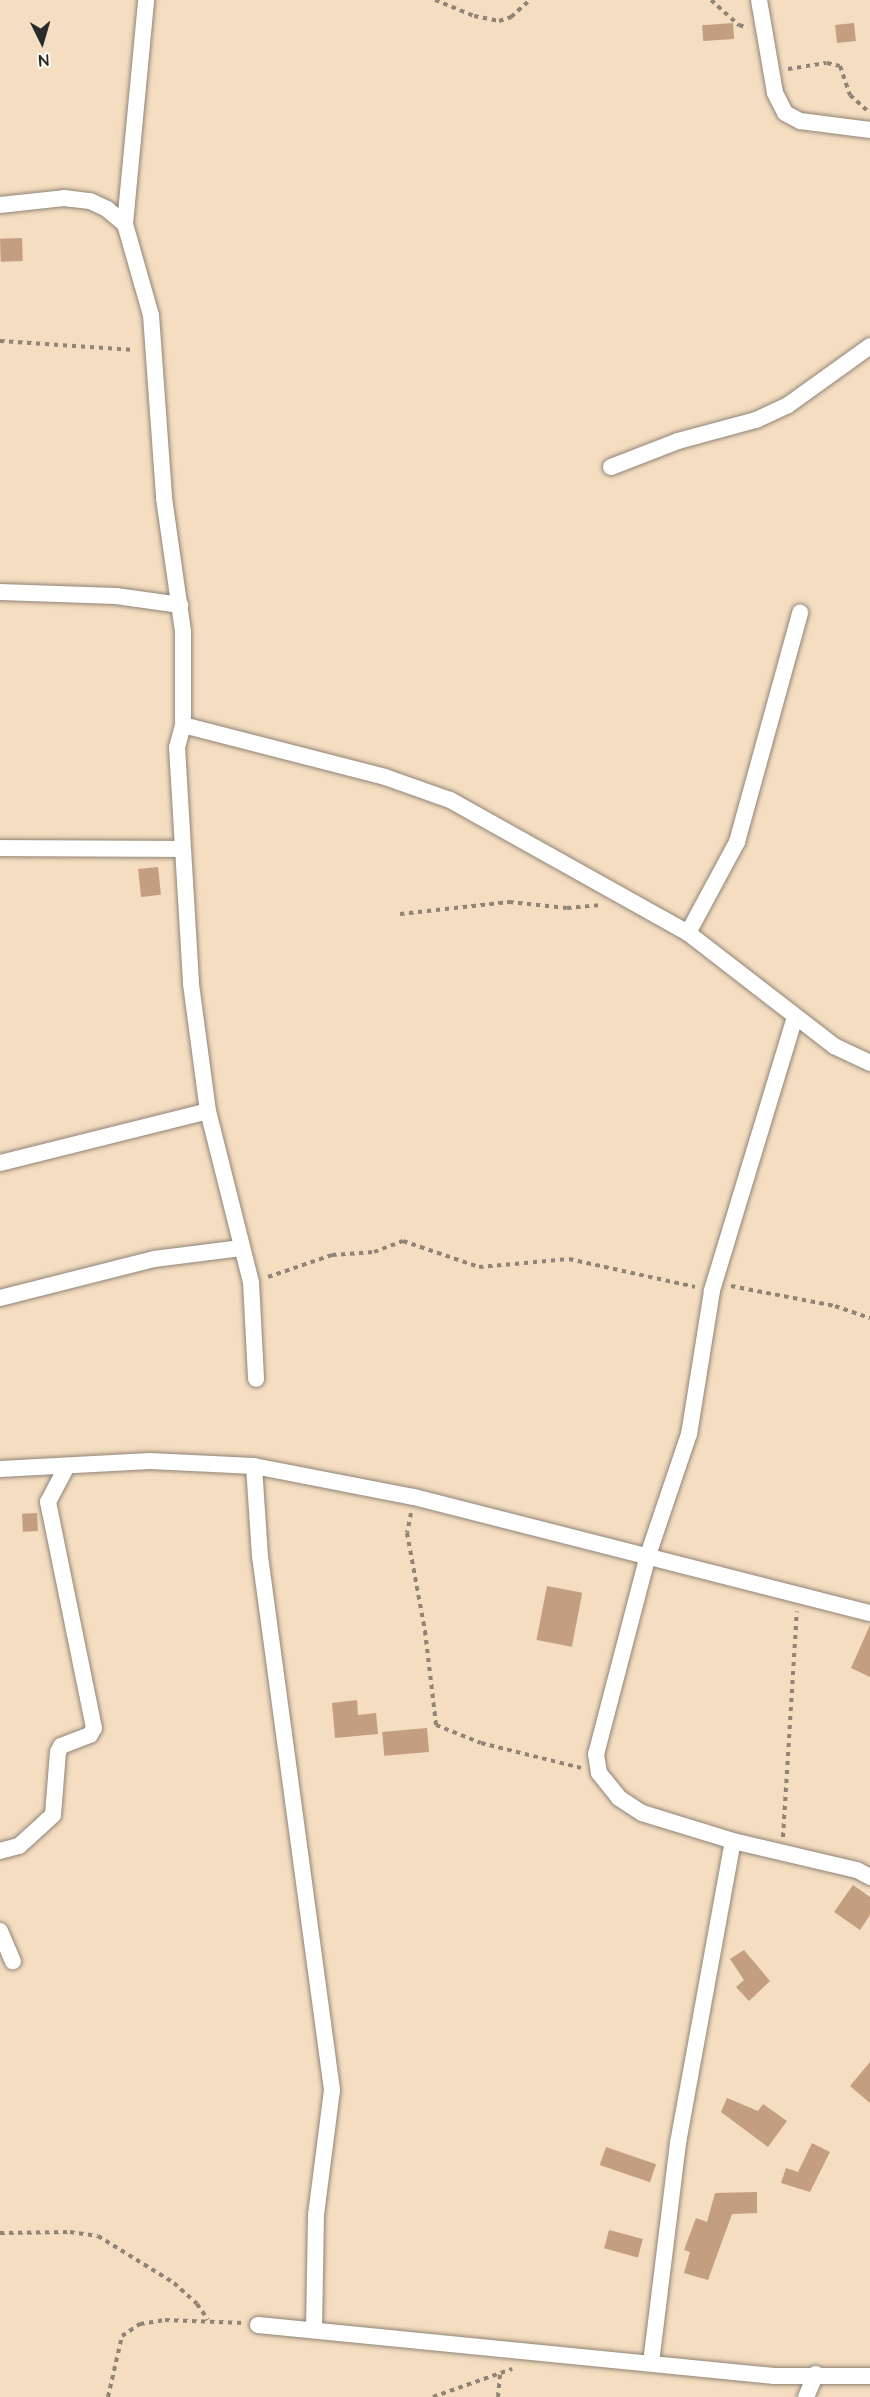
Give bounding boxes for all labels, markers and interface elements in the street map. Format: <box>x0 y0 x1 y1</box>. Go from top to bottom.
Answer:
north arrow <box>12 12 72 72</box>
text: N <box>38 49 50 71</box>

